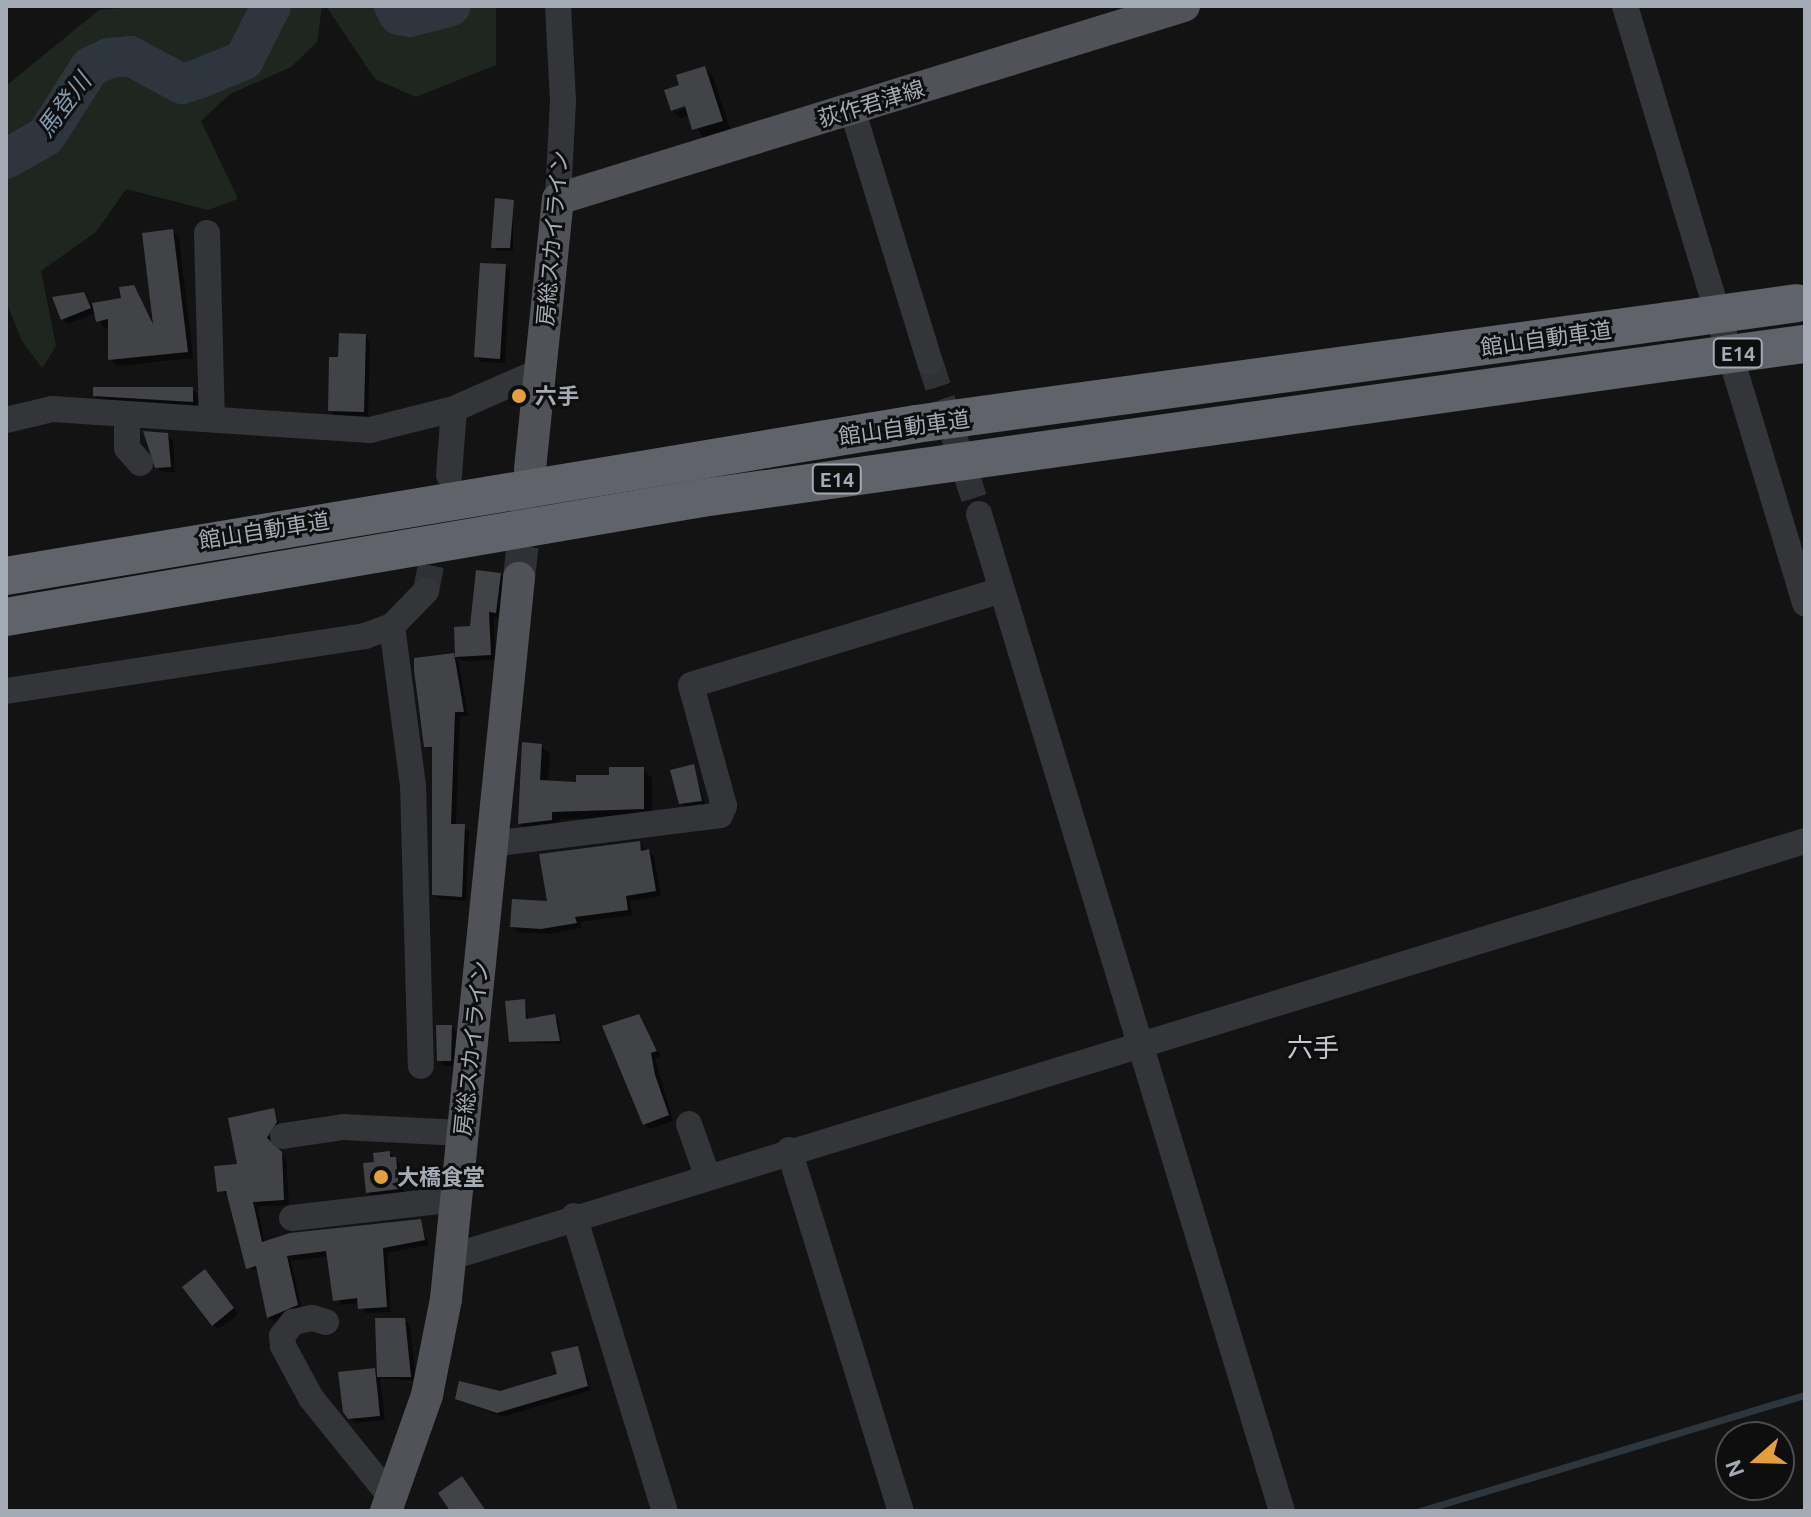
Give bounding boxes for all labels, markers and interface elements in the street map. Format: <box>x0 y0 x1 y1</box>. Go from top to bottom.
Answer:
water label: 馬登川 <box>31 68 97 142</box>
street label: 荻作君津線 <box>815 74 927 132</box>
street label: 房総スカイライン <box>531 149 573 327</box>
street label: 館山自動車道 <box>1479 316 1613 360</box>
road number: E14 <box>1712 337 1764 369</box>
place label: 六手 <box>535 383 579 409</box>
marker: 六手 <box>510 387 528 405</box>
street label: 館山自動車道 <box>837 405 971 449</box>
road number: E14 <box>811 463 863 495</box>
street label: 館山自動車道 <box>197 507 331 553</box>
street label: 房総スカイライン <box>449 959 493 1137</box>
district label: 六手 <box>1287 1032 1339 1064</box>
place label: 大橋食堂 <box>397 1164 485 1190</box>
marker: 大橋食堂 <box>372 1168 390 1186</box>
north arrow <box>1715 1421 1795 1501</box>
text: N <box>1719 1457 1748 1481</box>

